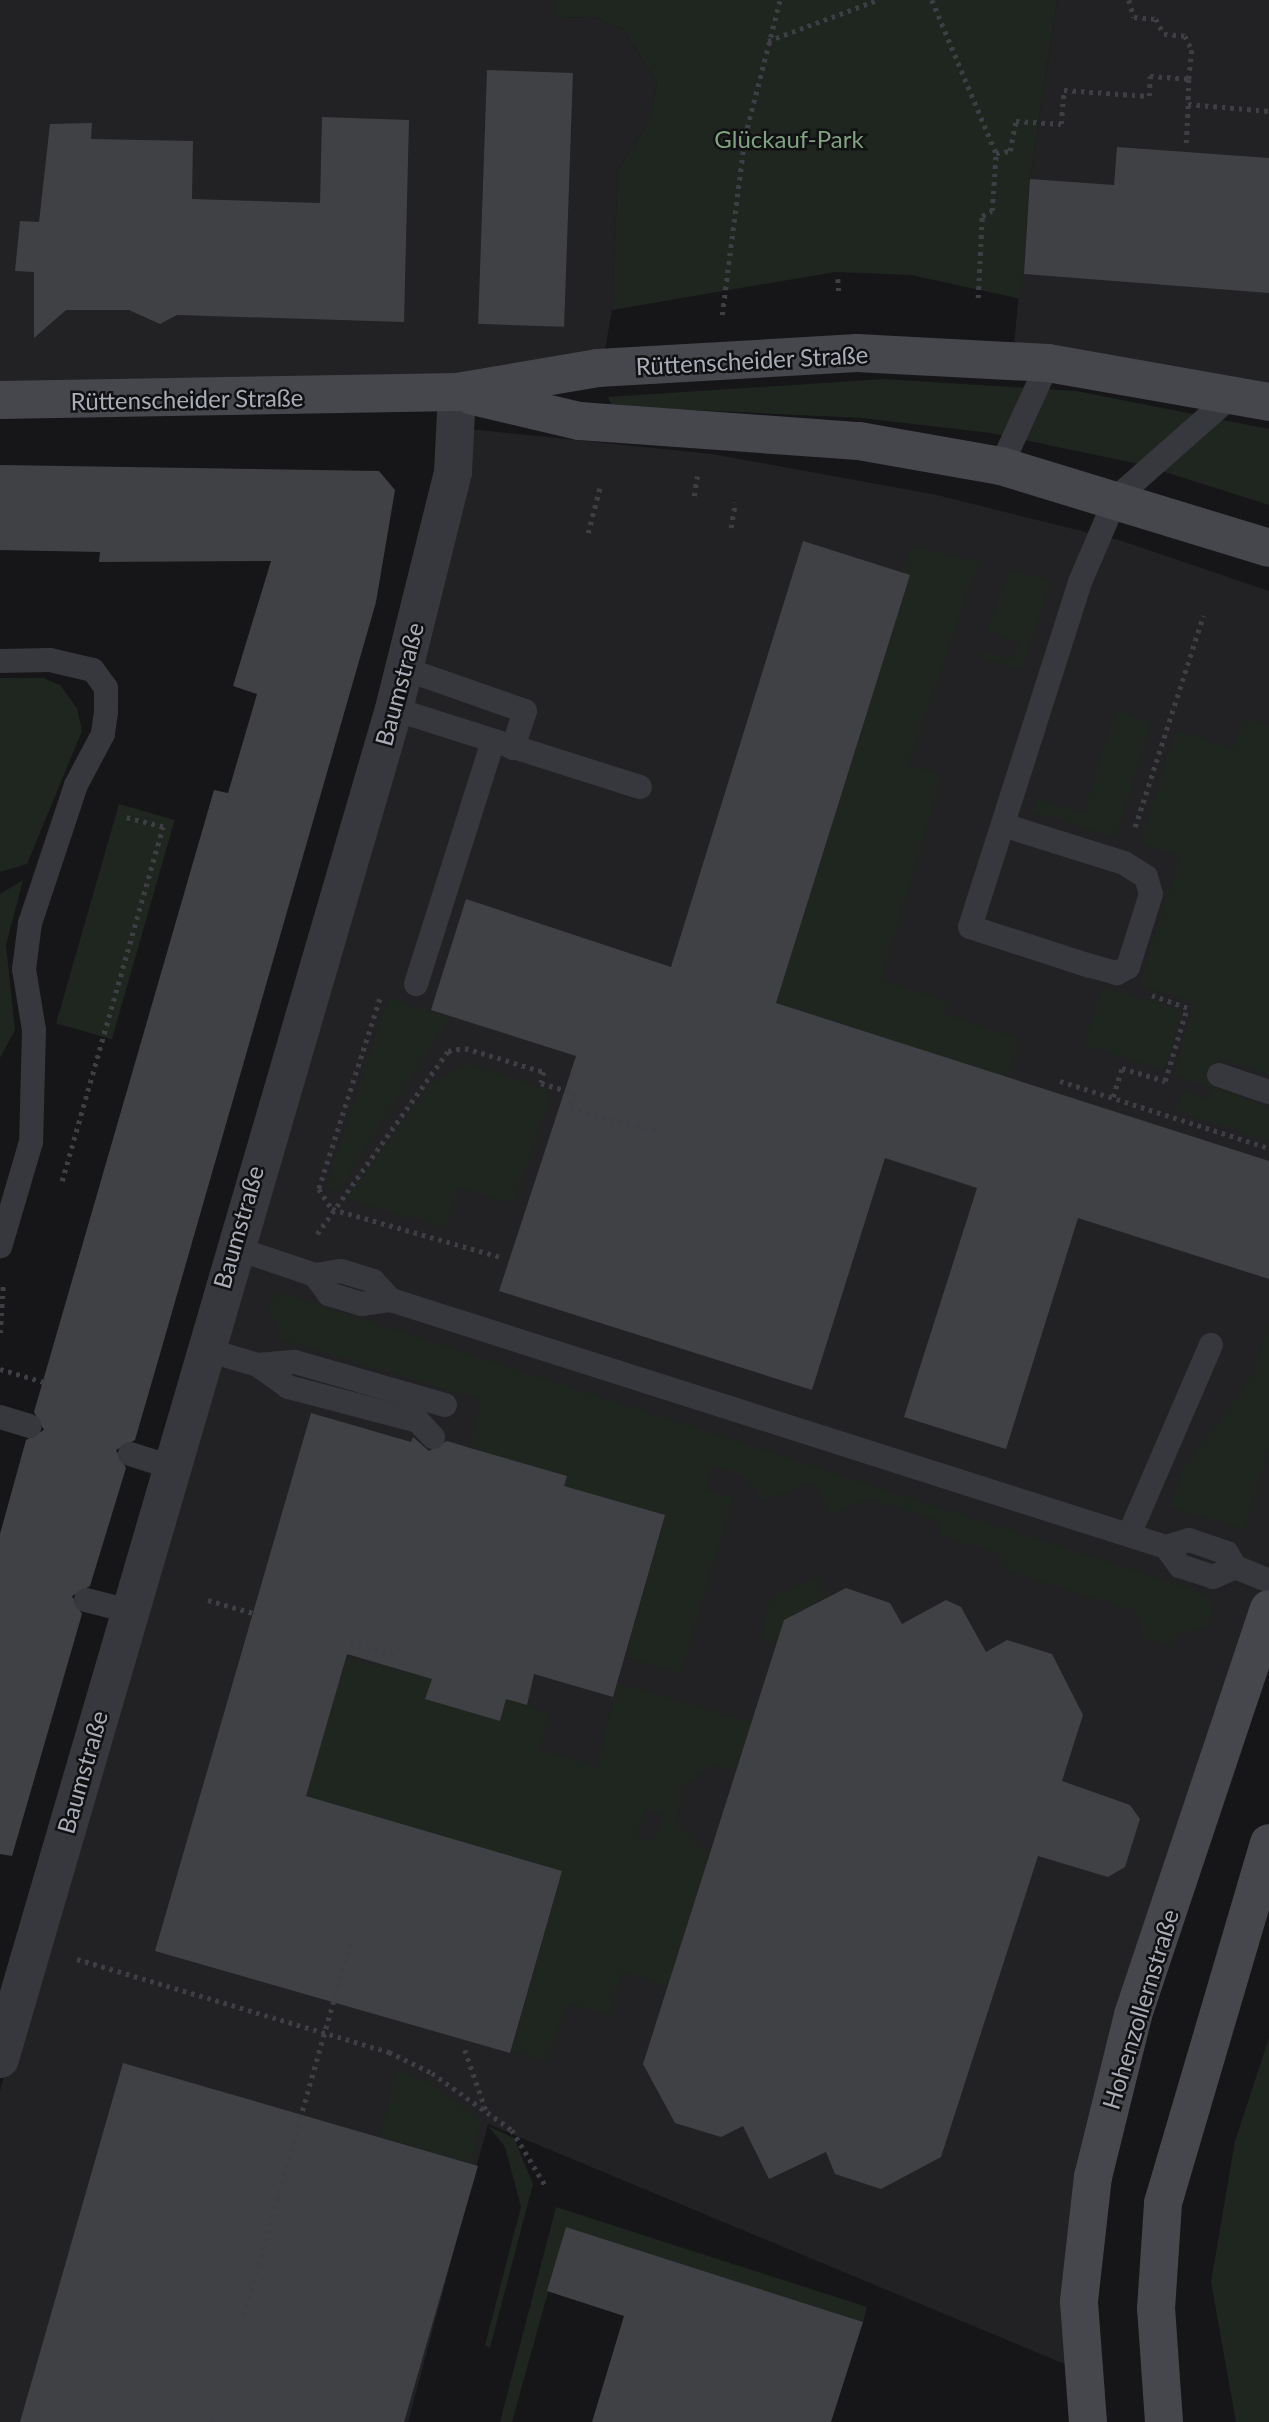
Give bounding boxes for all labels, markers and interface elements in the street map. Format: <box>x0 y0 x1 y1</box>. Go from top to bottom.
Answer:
park label: Glückauf-Park <box>714 125 864 153</box>
street label: Rüttenscheider Straße <box>635 340 869 380</box>
street label: Rüttenscheider Straße <box>70 383 304 415</box>
street label: Baumstraße <box>369 619 429 749</box>
street label: Baumstraße <box>207 1162 269 1292</box>
street label: Baumstraße <box>51 1707 113 1837</box>
street label: Hohenzollernstraße <box>1096 1906 1184 2112</box>

